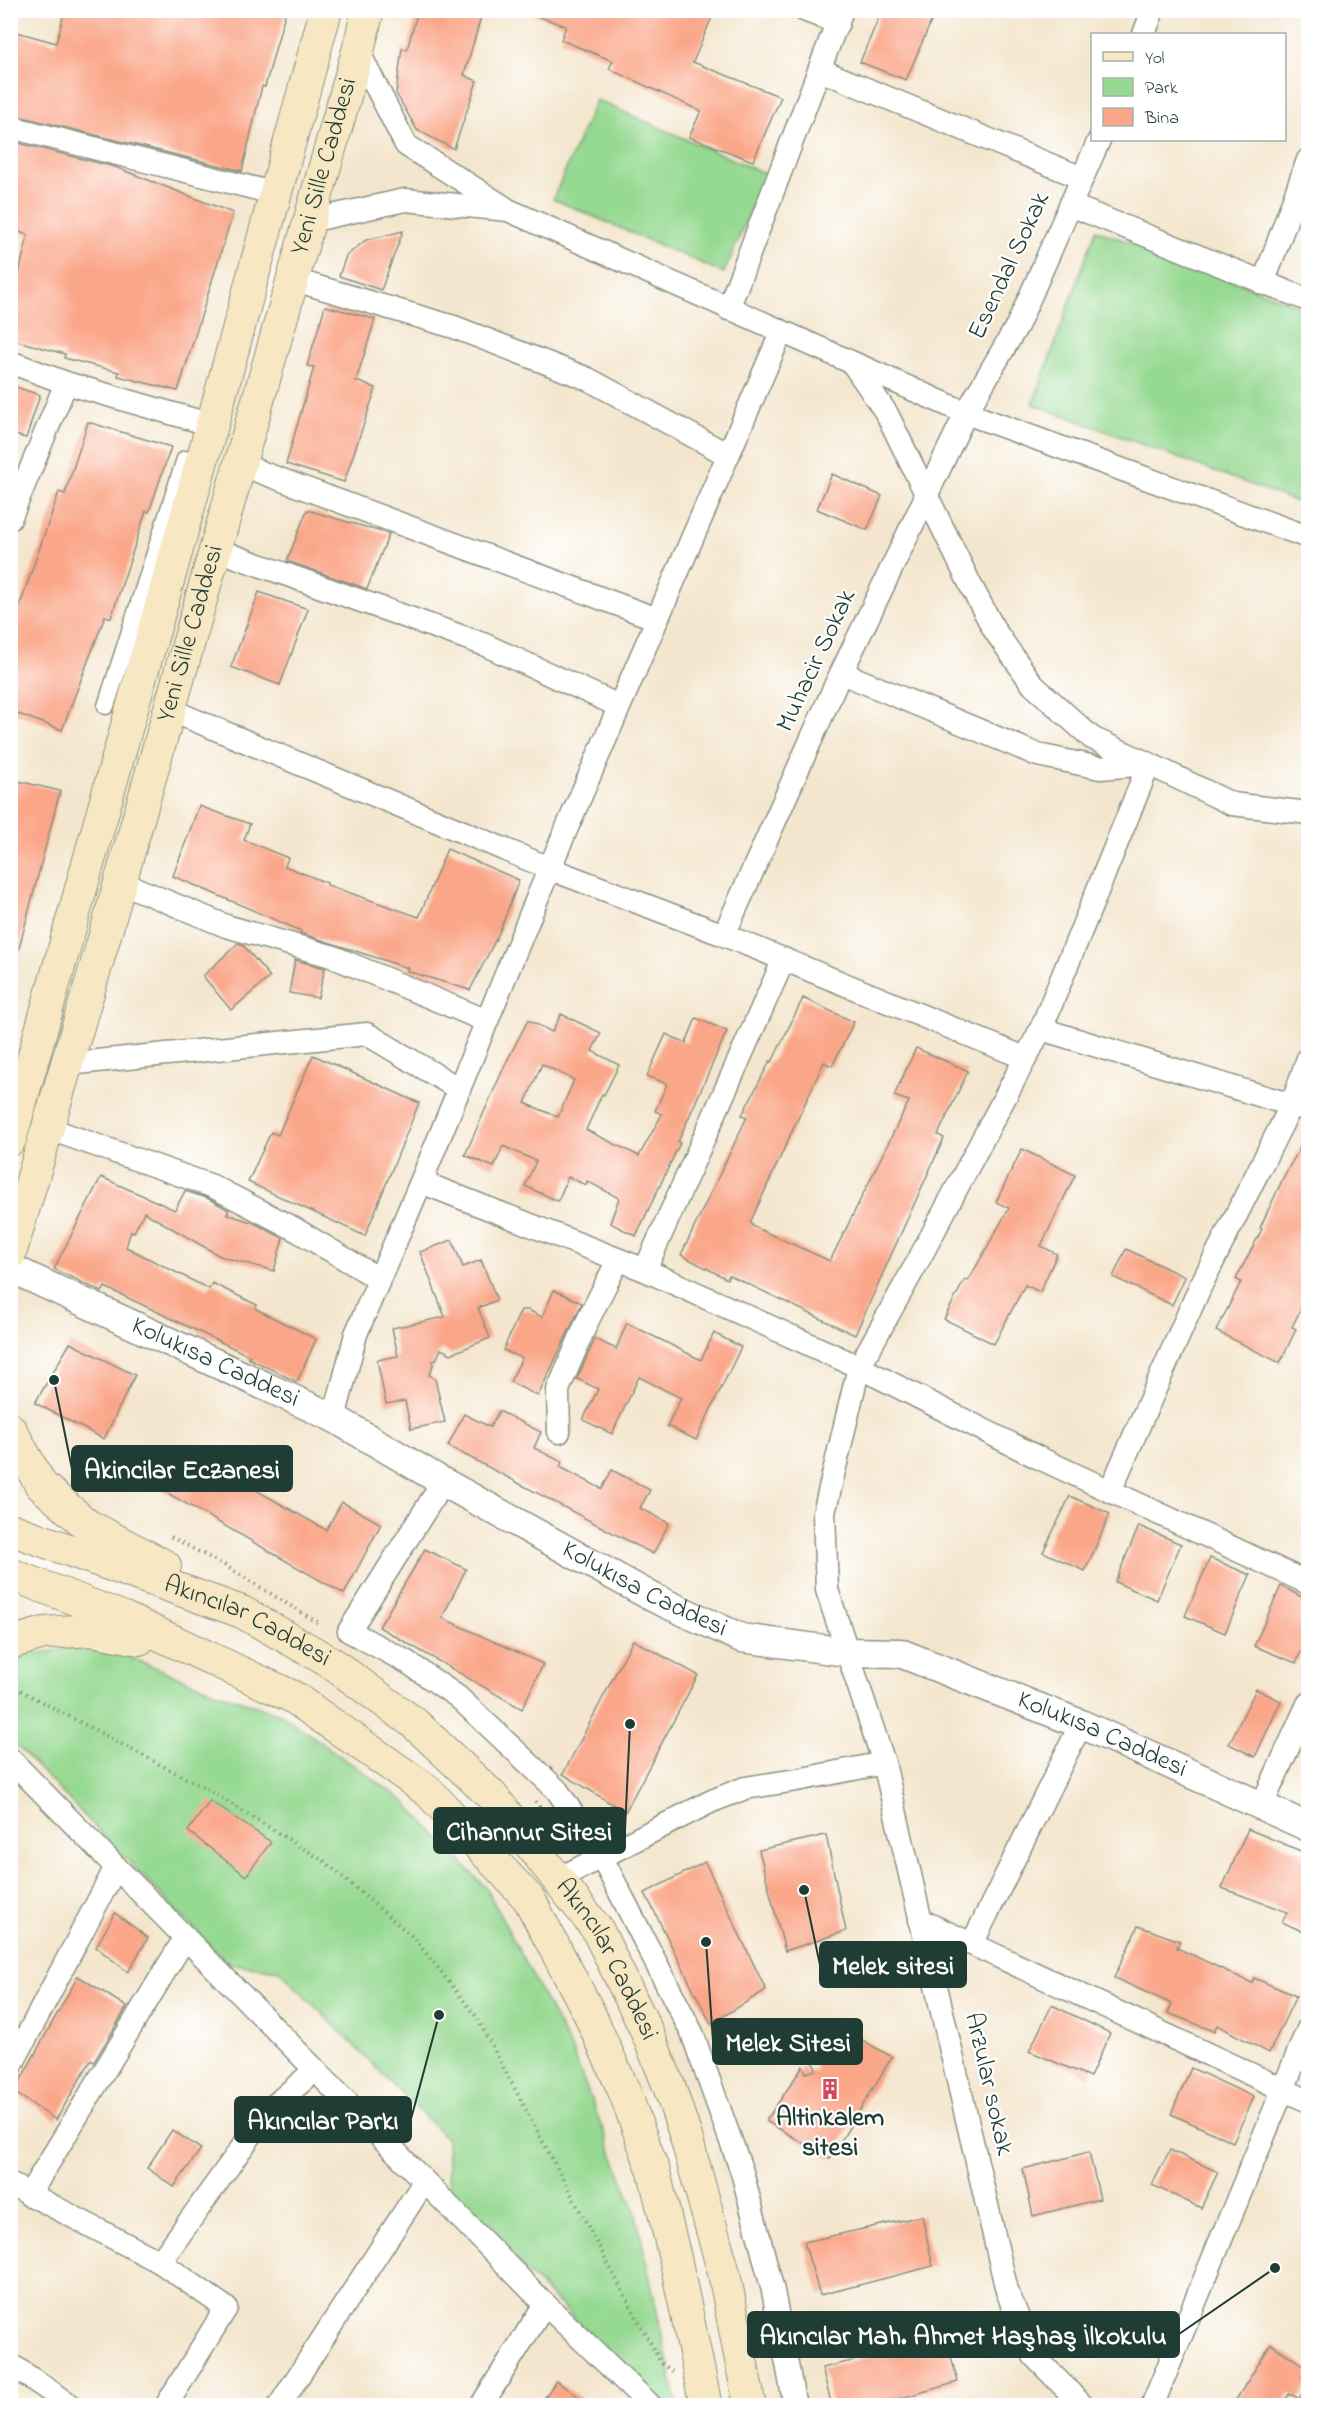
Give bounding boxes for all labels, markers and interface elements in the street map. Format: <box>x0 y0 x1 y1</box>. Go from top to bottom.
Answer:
legend <box>1091 33 1286 141</box>
text: Yol <box>1145 46 1165 72</box>
street label: Yeni Sille Caddesi <box>281 73 368 260</box>
text: Park <box>1145 76 1178 102</box>
text: Bina <box>1144 106 1179 132</box>
street label: Esendal Sokak <box>959 185 1061 346</box>
street label: Yeni Sille Caddesi <box>148 541 235 727</box>
street label: Muhacir Sokak <box>767 583 867 739</box>
street label: Kolukısa Caddesi <box>125 1308 305 1418</box>
callout: Akincilar Eczanesi <box>72 1446 292 1491</box>
text: Akincilar Eczanesi <box>84 1452 280 1491</box>
street label: Kolukısa Caddesi <box>555 1532 733 1648</box>
street label: Akıncılar Caddesi <box>158 1566 338 1678</box>
street label: Kolukısa Caddesi <box>1012 1682 1193 1789</box>
callout: Cihannur Sitesi <box>434 1808 625 1853</box>
text: Cihannur Sitesi <box>446 1814 612 1853</box>
street label: Akıncılar Caddesi <box>545 1871 667 2046</box>
callout: Melek sitesi <box>820 1942 966 1987</box>
text: Melek sitesi <box>832 1948 954 1987</box>
street label: Arzular sokak <box>953 2009 1023 2160</box>
callout: Melek Sitesi <box>713 2019 862 2064</box>
text: Melek Sitesi <box>725 2025 851 2064</box>
building icon: Altinkalem sitesi <box>818 2077 842 2101</box>
callout: Akıncılar Parkı <box>235 2097 411 2142</box>
place label: Altinkalem sitesi <box>776 2100 884 2168</box>
text: Akıncılar Parkı <box>247 2103 399 2142</box>
callout: Akıncılar Mah. Ahmet Haşhaş İlkokulu <box>748 2312 1179 2357</box>
text: Akıncılar Mah. Ahmet Haşhaş İlkokulu <box>759 2318 1167 2357</box>

